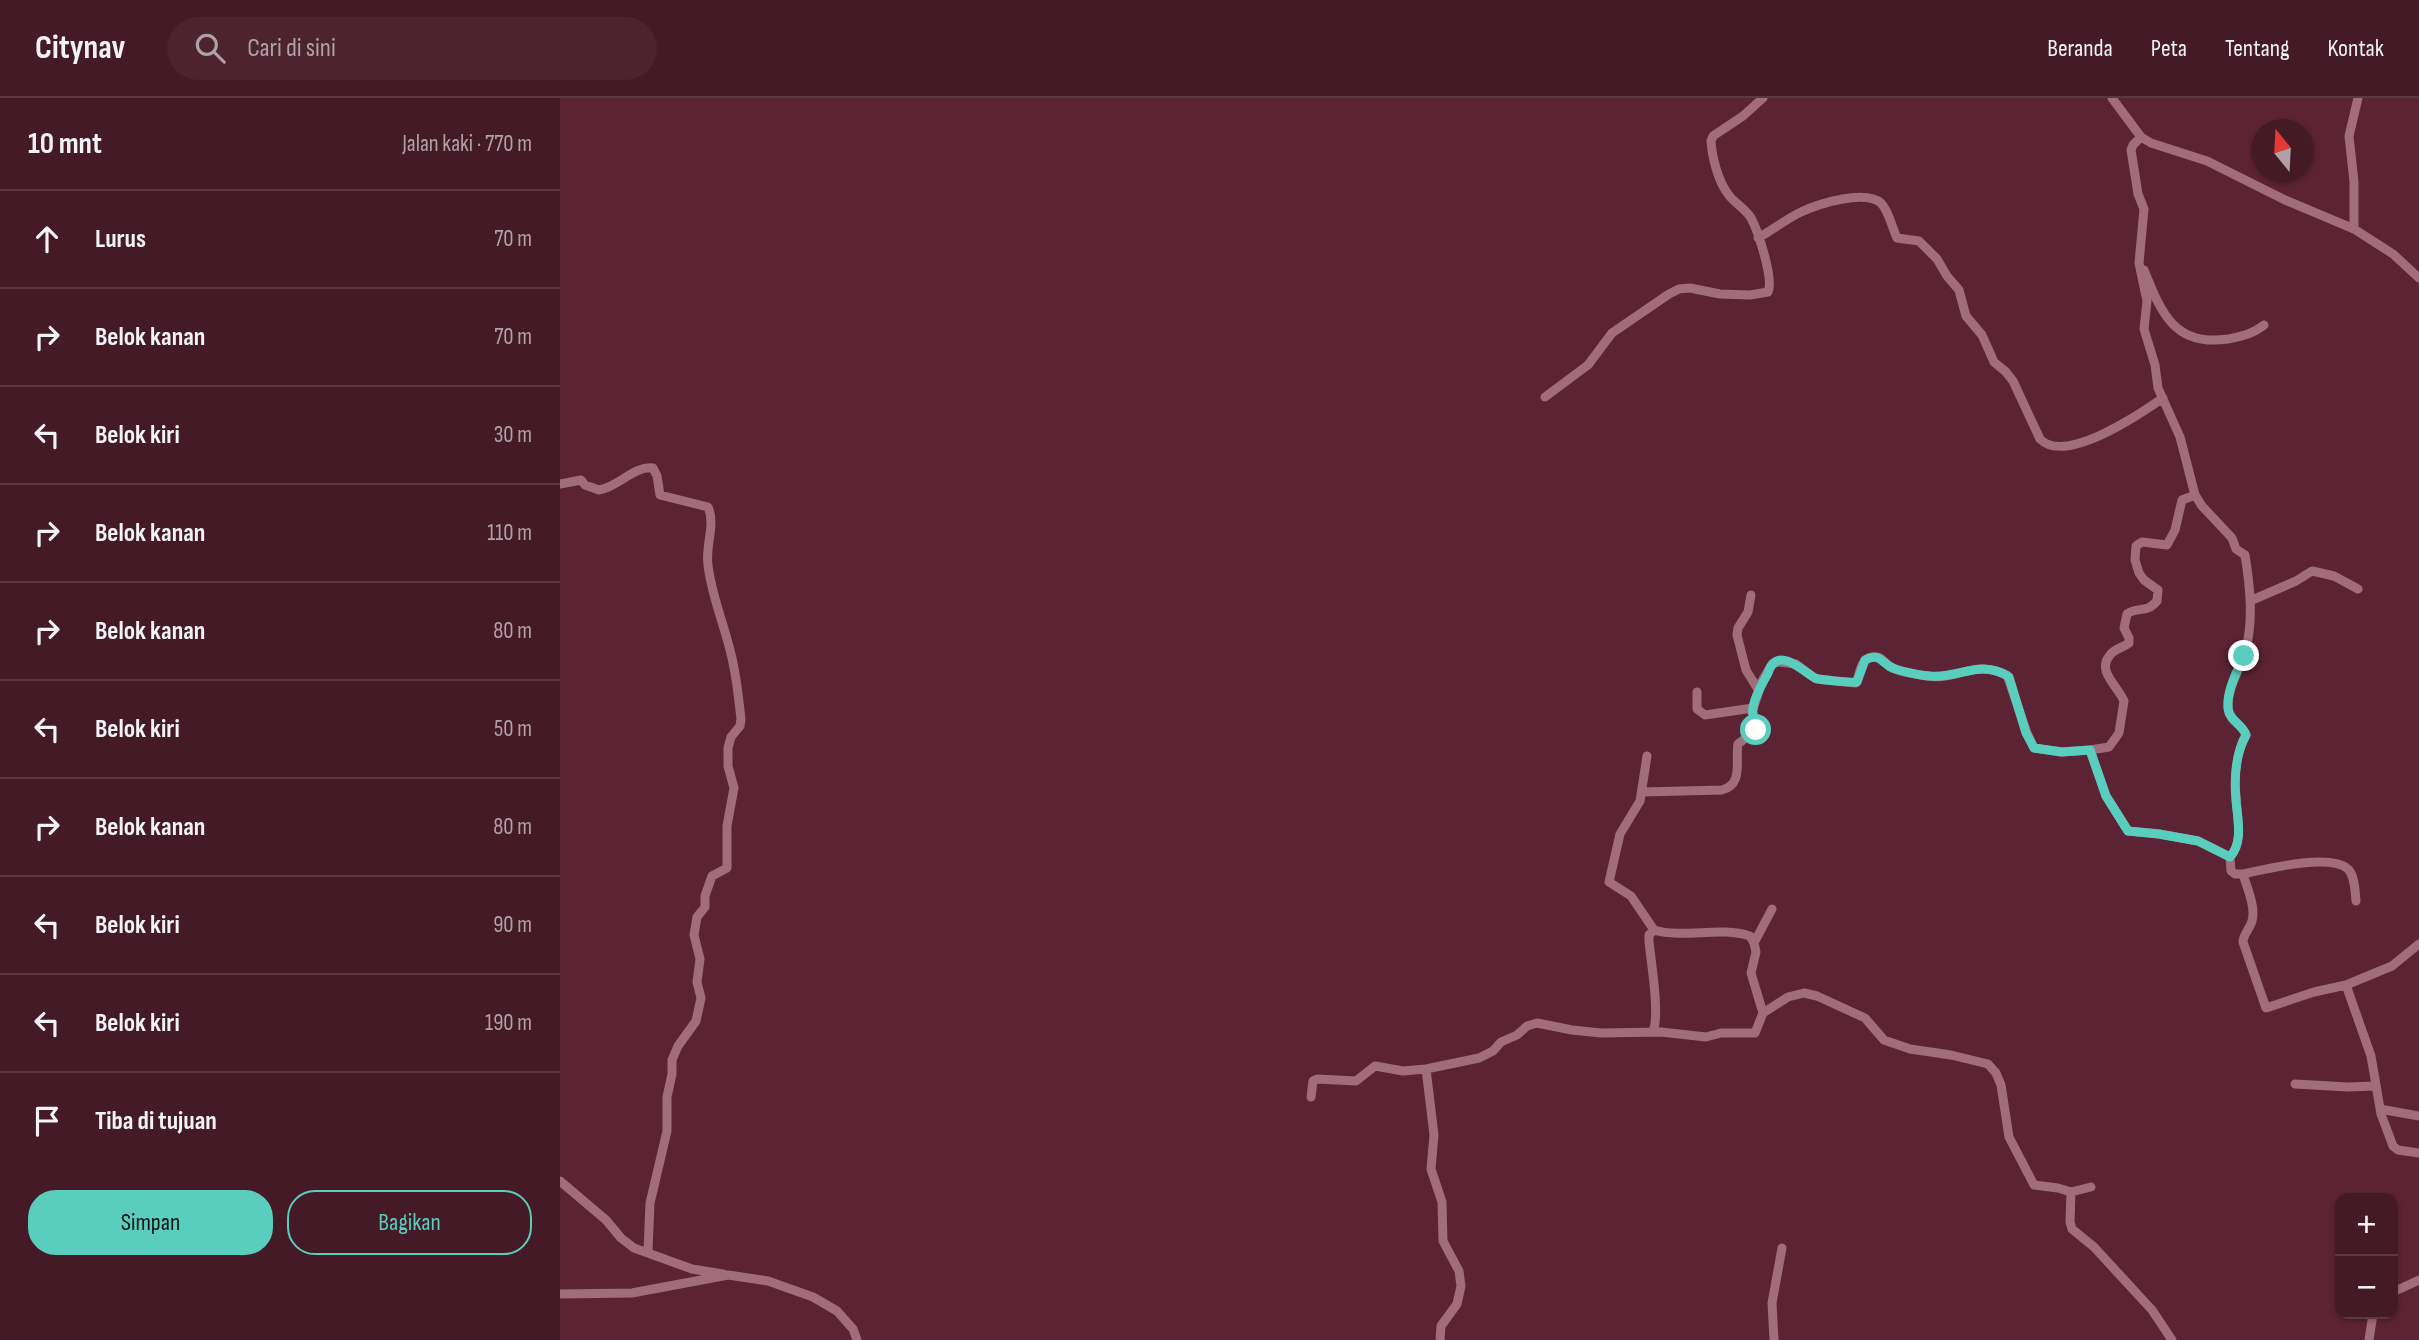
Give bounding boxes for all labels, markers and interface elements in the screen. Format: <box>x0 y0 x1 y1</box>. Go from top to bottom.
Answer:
search box <box>167 17 657 80</box>
text: Citynav <box>35 28 125 68</box>
icon: search <box>191 29 229 67</box>
text: Cari di sini <box>247 33 336 64</box>
text: Beranda <box>2047 34 2113 63</box>
text: Peta <box>2151 34 2187 63</box>
text: Tentang <box>2225 34 2290 63</box>
text: Kontak <box>2328 34 2384 63</box>
north arrow <box>2251 119 2314 182</box>
text: 10 mnt <box>28 126 102 162</box>
text: Jalan kaki · 770 m <box>402 130 532 158</box>
icon: ahead <box>28 220 66 258</box>
text: Lurus <box>95 224 146 255</box>
text: 70 m <box>494 225 532 253</box>
icon: right <box>28 318 66 356</box>
text: Belok kanan <box>95 322 205 353</box>
text: 70 m <box>494 323 532 351</box>
icon: left <box>28 416 66 454</box>
text: Belok kiri <box>95 420 180 451</box>
text: 30 m <box>494 421 532 449</box>
icon: right <box>28 514 66 552</box>
text: Belok kanan <box>95 518 205 549</box>
text: 110 m <box>487 519 532 547</box>
icon: right <box>28 612 66 650</box>
text: Belok kanan <box>95 616 205 647</box>
text: 80 m <box>493 617 532 645</box>
route end <box>2228 640 2259 671</box>
icon: left <box>28 710 66 748</box>
text: Belok kiri <box>95 714 180 745</box>
route start <box>1740 714 1771 745</box>
text: 50 m <box>494 715 532 743</box>
icon: right <box>28 808 66 846</box>
text: Belok kanan <box>95 812 205 843</box>
text: 80 m <box>493 813 532 841</box>
icon: left <box>28 906 66 944</box>
text: Belok kiri <box>95 910 180 941</box>
text: 90 m <box>493 911 532 939</box>
icon: left <box>28 1004 66 1042</box>
text: Belok kiri <box>95 1008 180 1039</box>
text: 190 m <box>485 1009 532 1037</box>
icon: arrive <box>28 1102 66 1140</box>
text: Tiba di tujuan <box>95 1106 217 1137</box>
button: Simpan <box>28 1190 273 1255</box>
button: Bagikan <box>287 1190 532 1255</box>
map controls <box>2335 1193 2398 1319</box>
button: + <box>2335 1193 2398 1256</box>
button: − <box>2335 1256 2398 1319</box>

